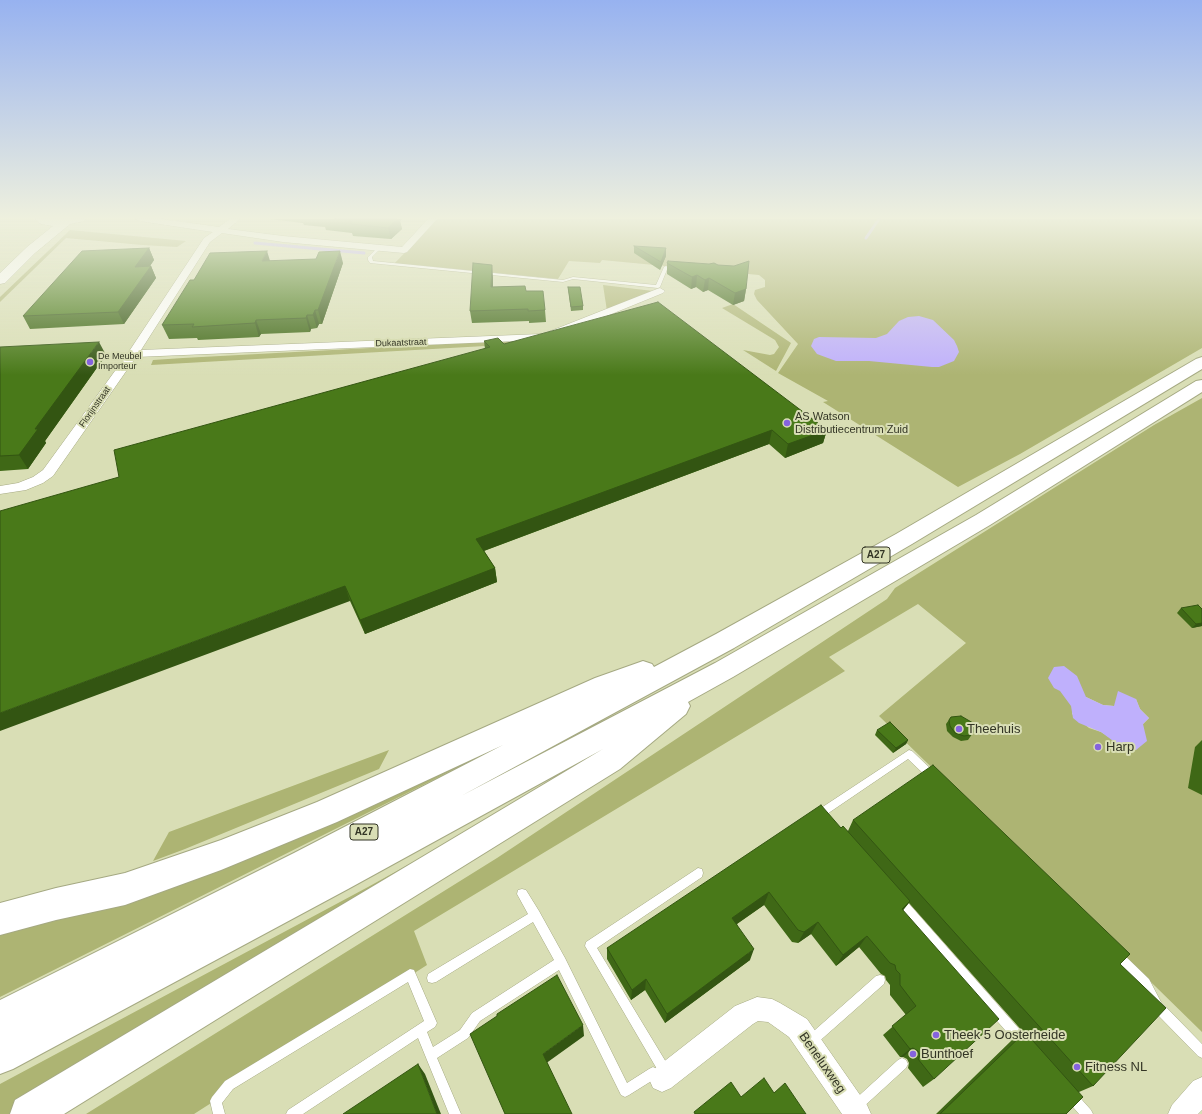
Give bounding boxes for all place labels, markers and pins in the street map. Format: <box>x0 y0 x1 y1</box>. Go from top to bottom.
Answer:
place label: De Meubel Importeur <box>98 352 142 373</box>
marker: De Meubel Importeur <box>85 357 95 367</box>
place label: AS Watson Distributiecentrum Zuid <box>795 410 908 436</box>
marker: AS Watson Distributiecentrum Zuid <box>782 418 792 428</box>
place label: Theehuis <box>967 721 1020 737</box>
marker: Theehuis <box>954 724 964 734</box>
place label: Harp <box>1106 739 1134 755</box>
marker: Harp <box>1093 742 1103 752</box>
place label: Theek 5 Oosterheide <box>944 1027 1065 1043</box>
marker: Theek 5 Oosterheide <box>931 1030 941 1040</box>
place label: Bunthoef <box>921 1046 973 1062</box>
marker: Bunthoef <box>908 1049 918 1059</box>
place label: Fitness NL <box>1085 1059 1147 1075</box>
marker: Fitness NL <box>1072 1062 1082 1072</box>

